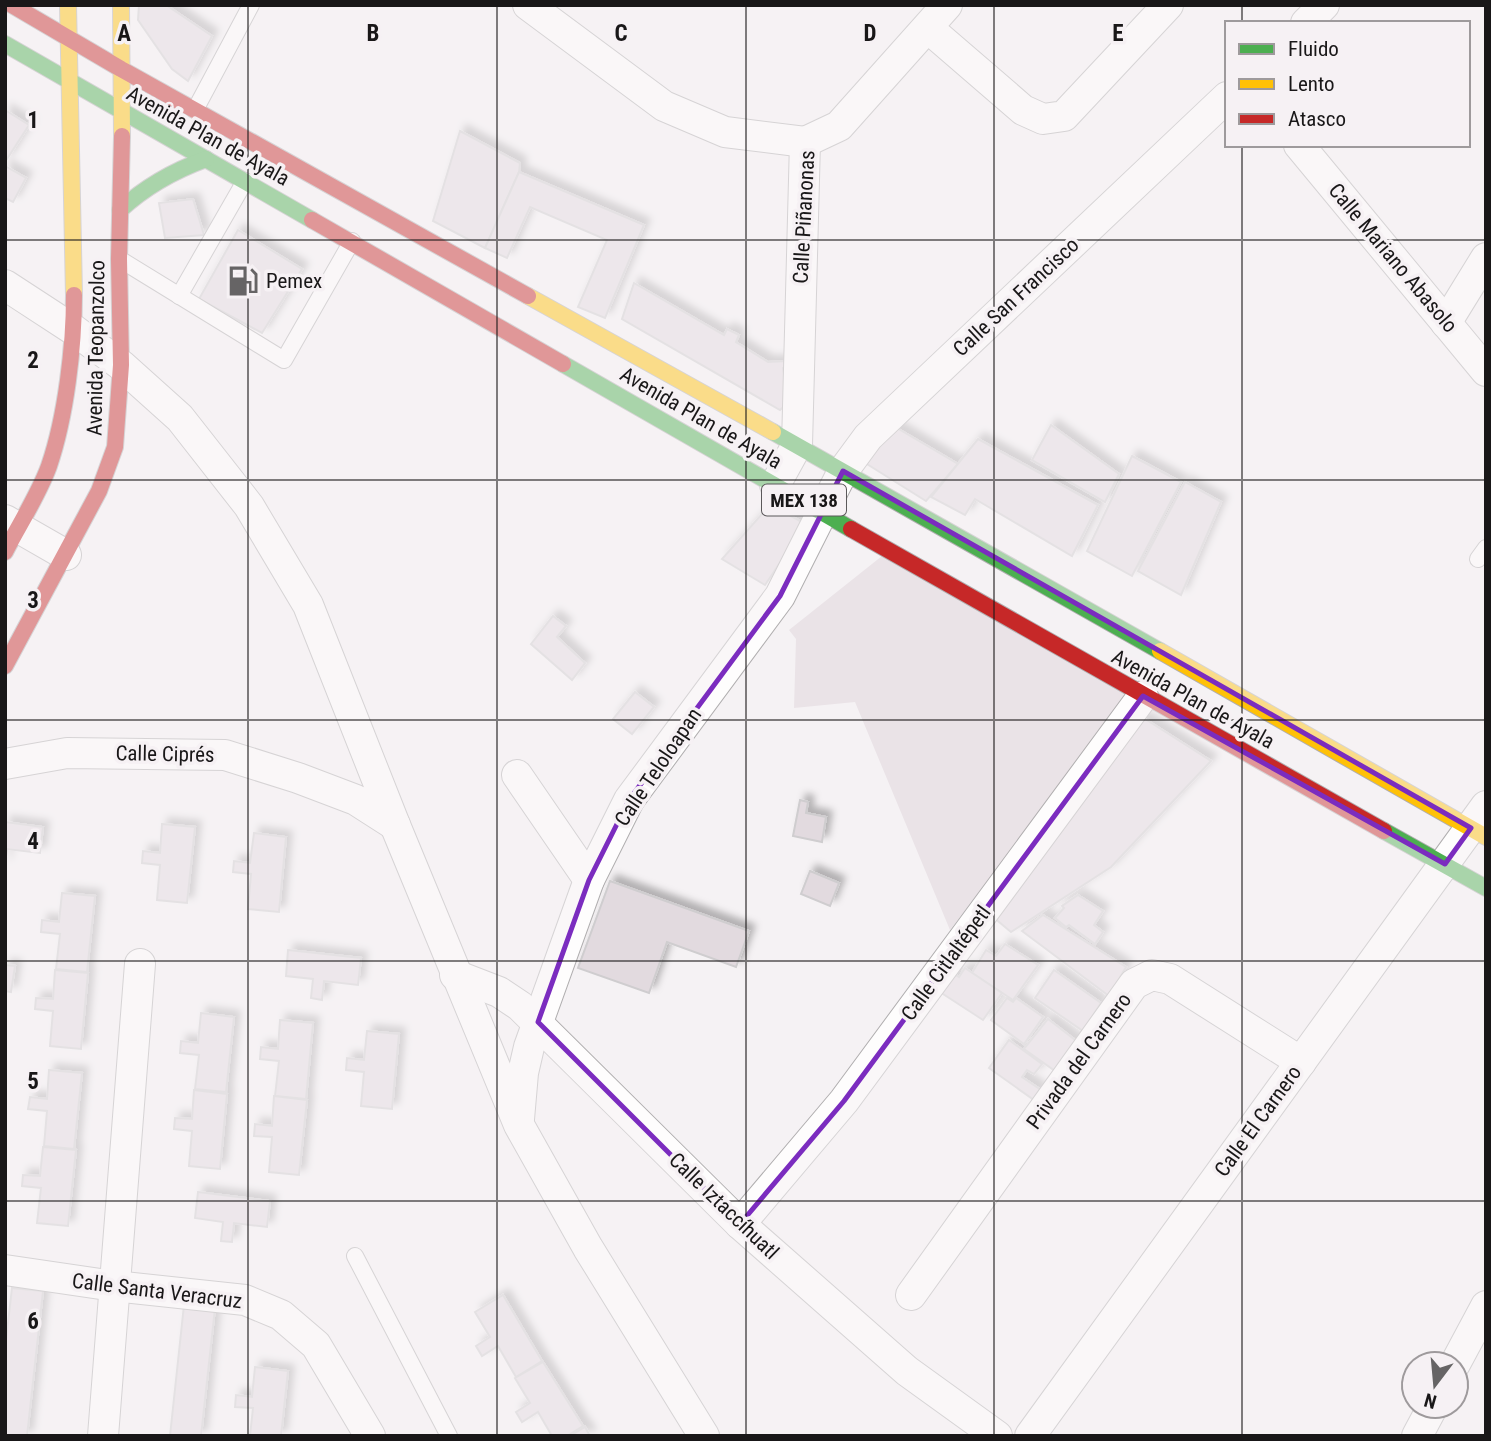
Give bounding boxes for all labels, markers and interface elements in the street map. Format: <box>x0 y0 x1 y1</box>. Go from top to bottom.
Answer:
text: A <box>117 20 131 47</box>
text: B <box>367 20 379 47</box>
text: C <box>614 20 628 47</box>
text: D <box>864 20 877 47</box>
text: E <box>1112 20 1124 47</box>
legend <box>1225 21 1470 147</box>
text: Fluido <box>1288 37 1339 61</box>
text: Lento <box>1288 72 1335 96</box>
street label: Avenida Plan de Ayala <box>122 81 294 191</box>
text: 1 <box>27 107 39 134</box>
text: Atasco <box>1288 107 1346 131</box>
street label: Calle Piñanonas <box>789 150 819 284</box>
street label: Calle Mariano Abasolo <box>1324 179 1462 337</box>
street label: Calle San Francisco <box>948 233 1084 361</box>
street label: Avenida Teopanzolco <box>82 260 110 436</box>
fuel station icon: Pemex <box>226 264 260 298</box>
place label: Pemex <box>266 269 322 293</box>
text: 2 <box>27 347 39 374</box>
street label: Avenida Plan de Ayala <box>616 362 786 474</box>
road number: MEX 138 <box>762 485 846 516</box>
text: 3 <box>27 587 39 614</box>
street label: Avenida Plan de Ayala <box>1107 644 1279 754</box>
street label: Calle Teloloapan <box>610 704 706 830</box>
street label: Calle Ciprés <box>115 741 215 767</box>
text: 4 <box>27 828 39 855</box>
street label: Calle Citlaltépetl <box>896 901 996 1025</box>
street label: Privada del Carnero <box>1022 988 1136 1134</box>
street label: Calle El Carnero <box>1210 1061 1306 1181</box>
text: 5 <box>27 1068 39 1095</box>
street label: Calle Iztaccíhuatl <box>664 1148 784 1264</box>
street label: Calle Santa Veracruz <box>71 1269 243 1313</box>
text: 6 <box>27 1308 39 1335</box>
north arrow <box>1400 1350 1470 1420</box>
text: N <box>1422 1388 1439 1414</box>

